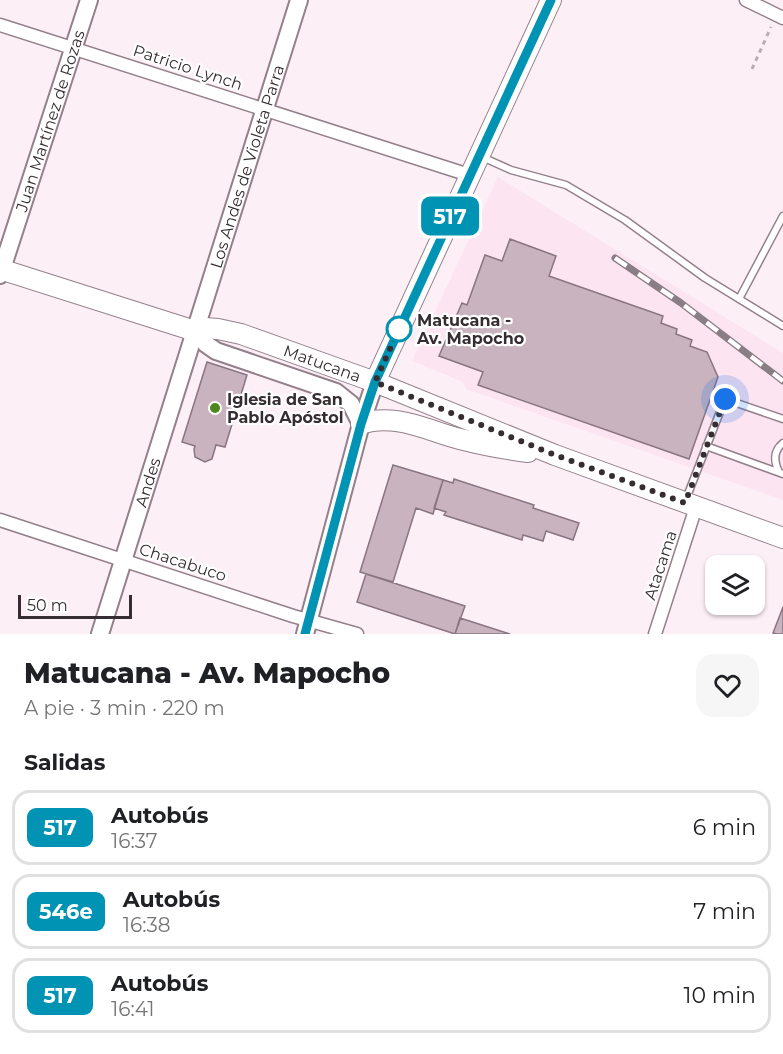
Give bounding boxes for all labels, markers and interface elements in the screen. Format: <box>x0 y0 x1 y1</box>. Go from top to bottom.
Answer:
street label: Juan Martínez de Rozas <box>12 28 89 215</box>
street label: Patricio Lynch <box>131 41 245 94</box>
street label: Los Andes de Violeta Parra <box>206 63 288 271</box>
line badge: 517 <box>416 196 484 236</box>
text: 517 <box>433 204 467 229</box>
place label: Matucana - Av. Mapocho <box>416 311 524 348</box>
marker: Matucana - Av. Mapocho <box>386 316 412 342</box>
street label: Matucana <box>281 341 363 386</box>
your location <box>710 384 740 414</box>
place label: Iglesia de San Pablo Apóstol <box>227 390 343 427</box>
marker: Iglesia de San Pablo Apóstol <box>208 401 222 415</box>
street label: Andes <box>131 455 165 509</box>
street label: Atacama <box>640 528 681 602</box>
street label: Chacabuco <box>137 539 229 586</box>
map controls <box>705 555 765 615</box>
button: layers <box>705 555 765 615</box>
scale bar <box>18 592 132 620</box>
text: 50 m <box>27 596 68 615</box>
button: heart <box>696 654 759 717</box>
text: Matucana - Av. Mapocho <box>24 656 390 690</box>
text: A pie · 3 min · 220 m <box>24 696 225 720</box>
text: Salidas <box>24 749 105 776</box>
text: Autobús <box>111 802 208 829</box>
text: 6 min <box>693 814 756 841</box>
text: 517 <box>43 815 77 840</box>
text: 16:37 <box>111 829 157 853</box>
text: Autobús <box>123 886 220 913</box>
text: 7 min <box>693 898 756 925</box>
text: 546e <box>39 899 93 924</box>
text: 16:38 <box>123 913 170 937</box>
text: Autobús <box>111 970 208 997</box>
text: 10 min <box>684 982 756 1009</box>
text: 517 <box>43 983 77 1008</box>
text: 16:41 <box>111 997 155 1021</box>

